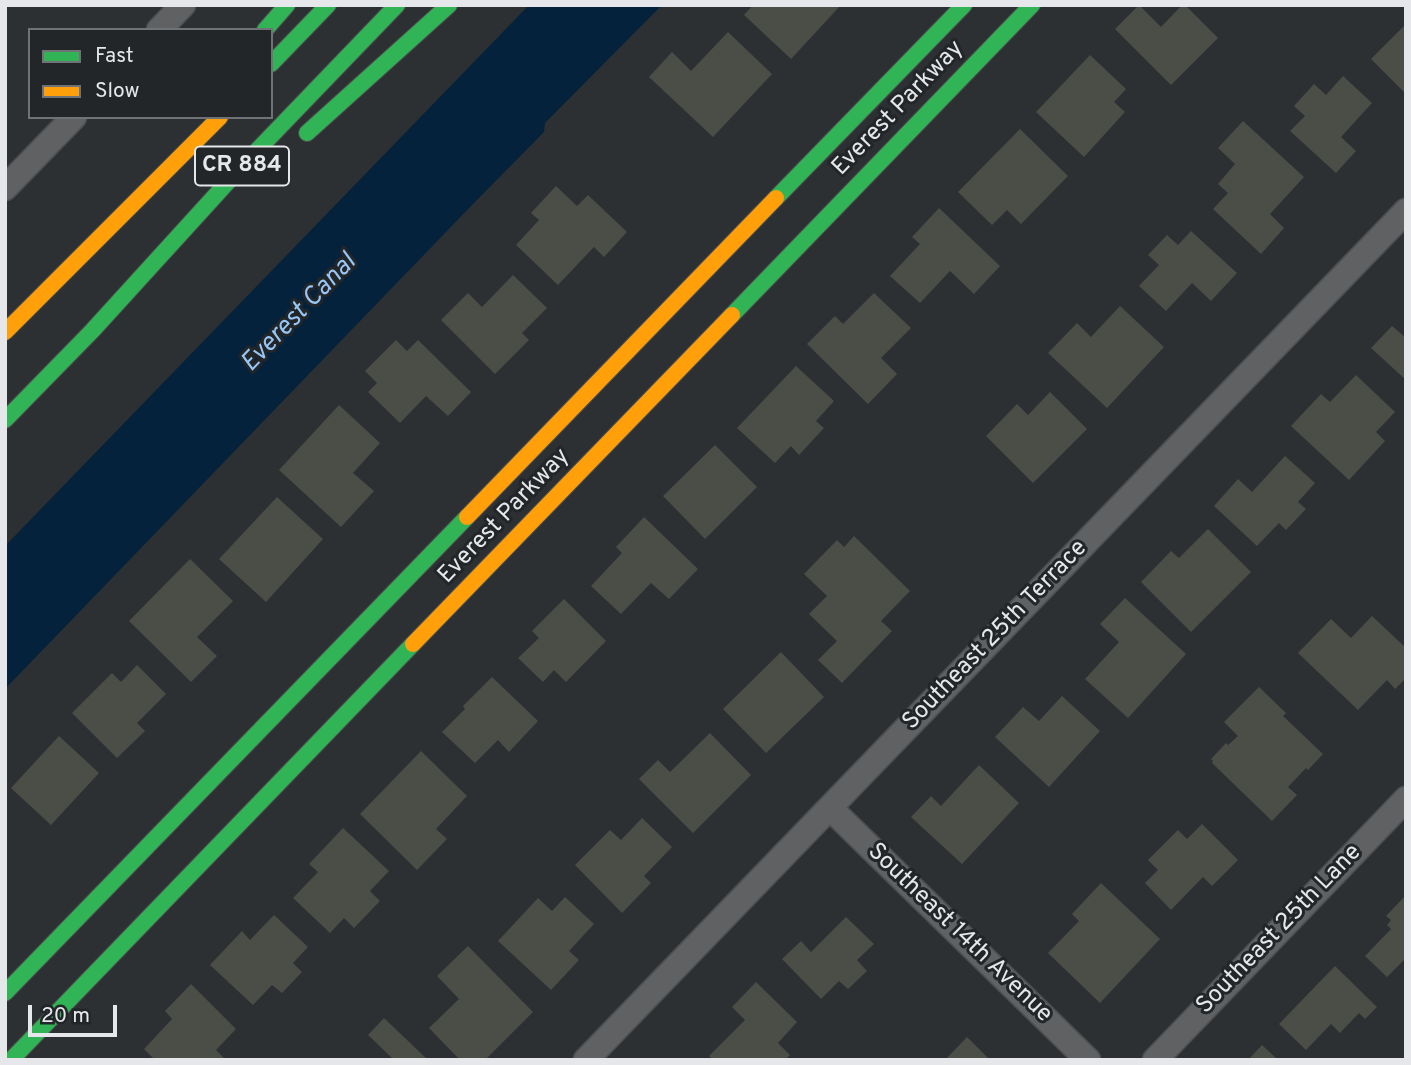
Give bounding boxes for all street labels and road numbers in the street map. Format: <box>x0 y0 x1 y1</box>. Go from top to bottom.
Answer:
street label: Everest Parkway <box>827 35 971 183</box>
road number: CR 884 <box>195 146 289 186</box>
street label: Everest Parkway <box>433 443 577 591</box>
street label: Southeast 25th Terrace <box>898 535 1094 737</box>
street label: Southeast 14th Avenue <box>861 838 1057 1030</box>
street label: Southeast 25th Lane <box>1192 839 1368 1021</box>

